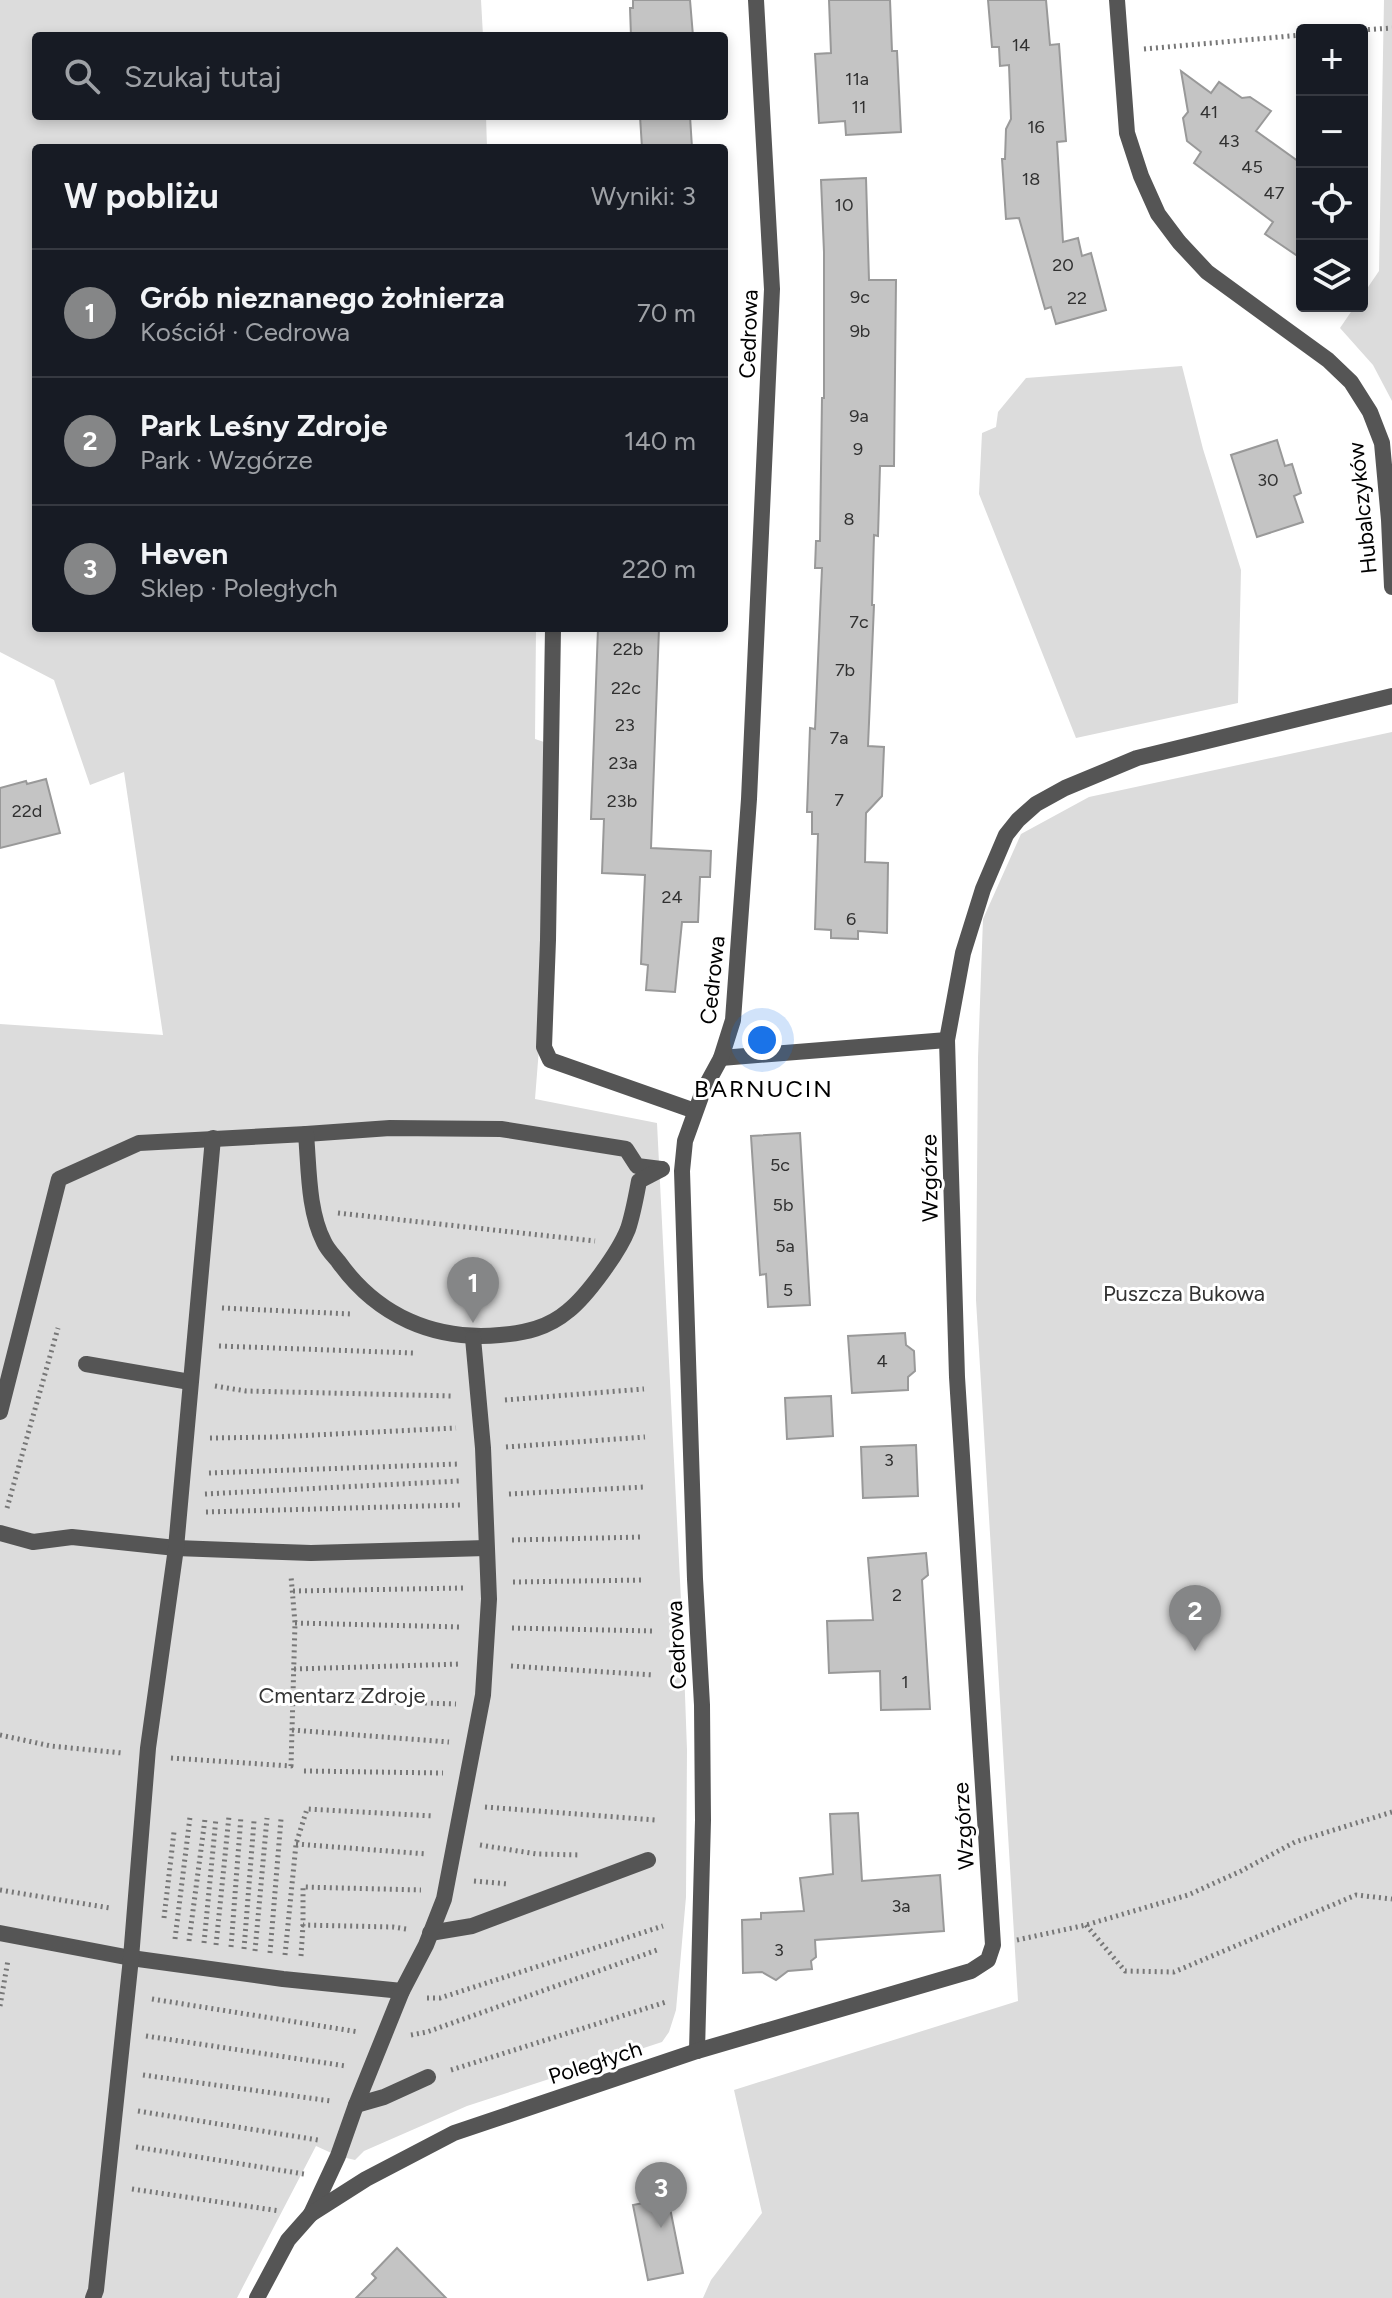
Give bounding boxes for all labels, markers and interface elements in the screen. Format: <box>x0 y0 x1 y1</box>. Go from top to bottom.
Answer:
map controls <box>1296 24 1368 312</box>
button: + <box>1296 24 1368 96</box>
search box <box>32 32 728 120</box>
house number: 14 <box>1012 34 1030 56</box>
icon: search <box>60 54 104 98</box>
text: Szukaj tutaj <box>124 58 282 95</box>
house number: 11a <box>845 68 869 90</box>
house number: 11 <box>852 96 866 118</box>
button: − <box>1296 96 1368 168</box>
house number: 41 <box>1200 101 1218 123</box>
house number: 16 <box>1027 116 1045 138</box>
house number: 43 <box>1219 130 1239 152</box>
house number: 45 <box>1241 156 1263 178</box>
house number: 18 <box>1022 168 1040 190</box>
button: locate <box>1296 168 1368 240</box>
text: W pobliżu <box>64 176 219 217</box>
text: Wyniki: 3 <box>591 180 696 212</box>
house number: 47 <box>1264 182 1285 204</box>
house number: 10 <box>835 194 853 216</box>
button: layers <box>1296 240 1368 312</box>
house number: 20 <box>1052 254 1074 276</box>
text: Grób nieznanego żołnierza <box>140 279 505 316</box>
house number: 9c <box>850 286 870 308</box>
house number: 22 <box>1067 287 1087 309</box>
street label: Cedrowa <box>733 289 764 379</box>
text: 1 <box>85 297 95 329</box>
text: 70 m <box>637 297 696 329</box>
text: Kościół · Cedrowa <box>140 316 350 348</box>
house number: 9b <box>850 320 870 342</box>
house number: 9a <box>849 405 869 427</box>
text: Park Leśny Zdroje <box>140 407 388 444</box>
text: 2 <box>82 425 98 457</box>
text: 140 m <box>624 425 696 457</box>
house number: 9 <box>853 438 863 460</box>
street label: Hubalczyków <box>1342 440 1383 575</box>
text: Park · Wzgórze <box>140 444 313 476</box>
house number: 30 <box>1257 469 1279 491</box>
house number: 8 <box>843 508 855 530</box>
text: Heven <box>140 535 228 572</box>
text: 3 <box>83 553 97 585</box>
text: 220 m <box>622 553 696 585</box>
text: Sklep · Poległych <box>140 572 338 604</box>
house number: 7c <box>849 611 869 633</box>
house number: 22b <box>613 638 643 660</box>
house number: 7b <box>835 659 855 681</box>
house number: 22c <box>611 677 641 699</box>
house number: 23 <box>615 714 635 736</box>
house number: 7a <box>830 727 848 749</box>
house number: 23a <box>608 752 638 774</box>
house number: 7 <box>834 789 844 811</box>
house number: 23b <box>607 790 637 812</box>
house number: 22d <box>12 800 42 822</box>
house number: 24 <box>661 886 683 908</box>
house number: 6 <box>846 908 856 930</box>
street label: Cedrowa <box>694 934 731 1026</box>
your location <box>742 1020 782 1060</box>
district label: BARNUCIN <box>694 1074 834 1103</box>
street label: Wzgórze <box>915 1134 944 1222</box>
house number: 5c <box>770 1154 790 1176</box>
house number: 5b <box>773 1194 793 1216</box>
house number: 5a <box>775 1235 795 1257</box>
pin: 1 <box>447 1257 499 1323</box>
house number: 5 <box>783 1279 793 1301</box>
park label: Puszcza Bukowa <box>1103 1280 1265 1307</box>
house number: 4 <box>876 1350 888 1372</box>
house number: 3 <box>884 1449 894 1471</box>
house number: 2 <box>892 1584 902 1606</box>
pin: 2 <box>1169 1585 1221 1651</box>
street label: Cedrowa <box>661 1600 692 1690</box>
house number: 1 <box>901 1671 909 1693</box>
park label: Cmentarz Zdroje <box>258 1682 426 1709</box>
street label: Wzgórze <box>947 1781 980 1871</box>
house number: 3a <box>892 1895 910 1917</box>
house number: 3 <box>774 1939 784 1961</box>
street label: Poległych <box>545 2035 645 2090</box>
pin: 3 <box>635 2162 687 2228</box>

